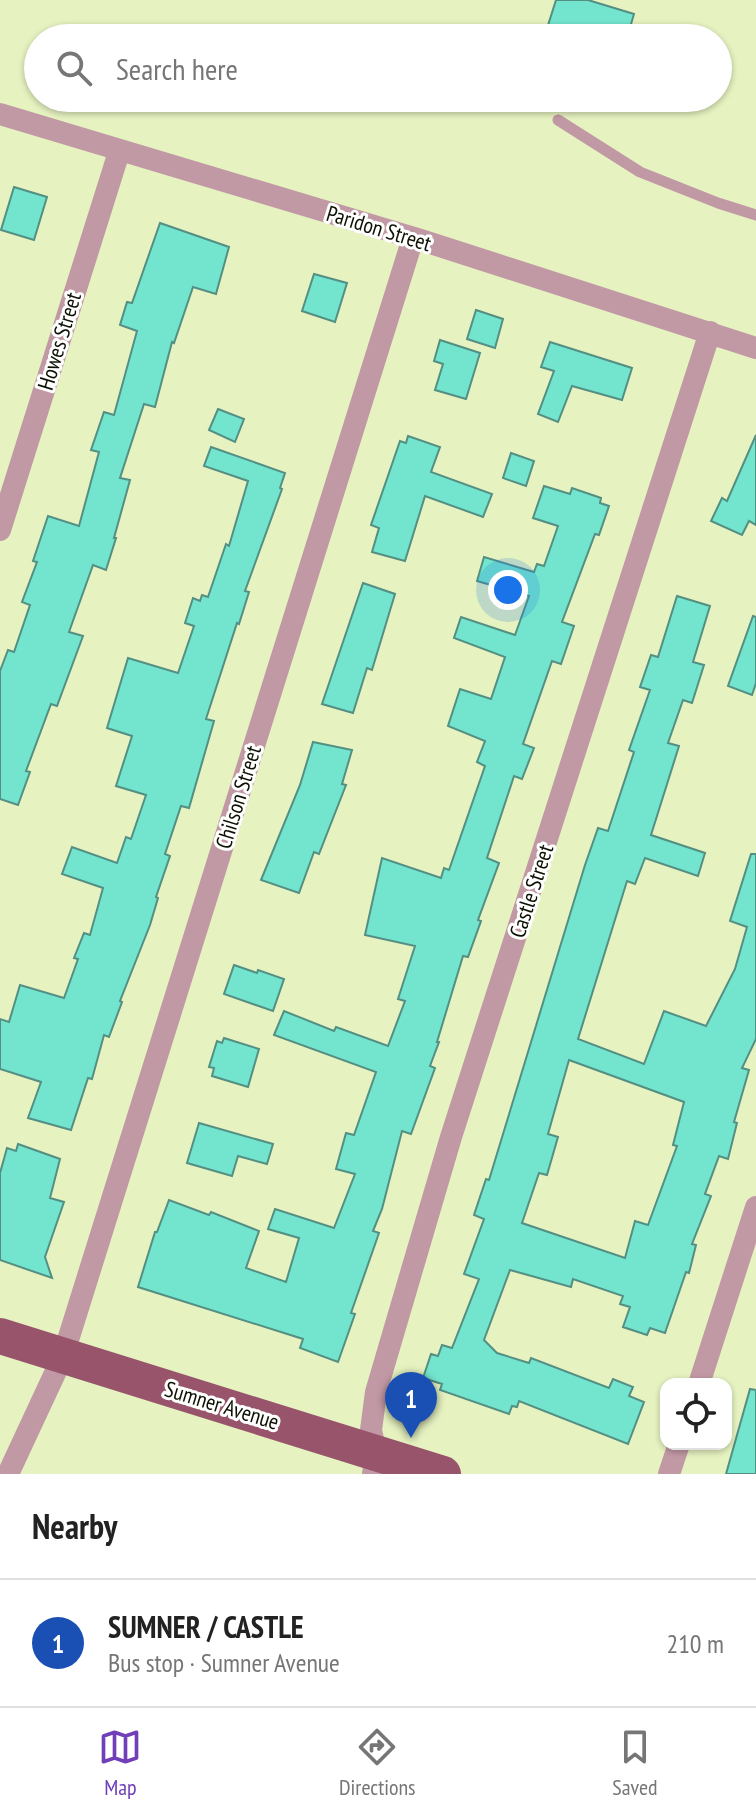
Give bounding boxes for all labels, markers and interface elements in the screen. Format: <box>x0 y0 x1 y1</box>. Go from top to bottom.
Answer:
search box <box>24 24 732 112</box>
icon: search <box>52 46 96 90</box>
text: Search here <box>116 49 238 88</box>
street label: Paridon Street <box>323 199 435 257</box>
street label: Howes Street <box>31 289 87 393</box>
your location <box>488 570 528 610</box>
street label: Chilson Street <box>209 742 267 852</box>
street label: Castle Street <box>503 841 559 941</box>
pin: 1 <box>385 1372 437 1438</box>
street label: Sumner Avenue <box>162 1374 282 1436</box>
map controls <box>660 1378 732 1450</box>
button: locate <box>660 1378 732 1450</box>
text: Nearby <box>32 1504 117 1548</box>
text: SUMNER / CASTLE <box>108 1607 304 1646</box>
text: 1 <box>52 1627 64 1660</box>
text: 210 m <box>666 1627 724 1660</box>
text: Bus stop · Sumner Avenue <box>108 1646 340 1679</box>
tab: Map <box>98 1725 142 1801</box>
tab: Directions <box>339 1725 416 1801</box>
tab: Saved <box>612 1725 658 1801</box>

